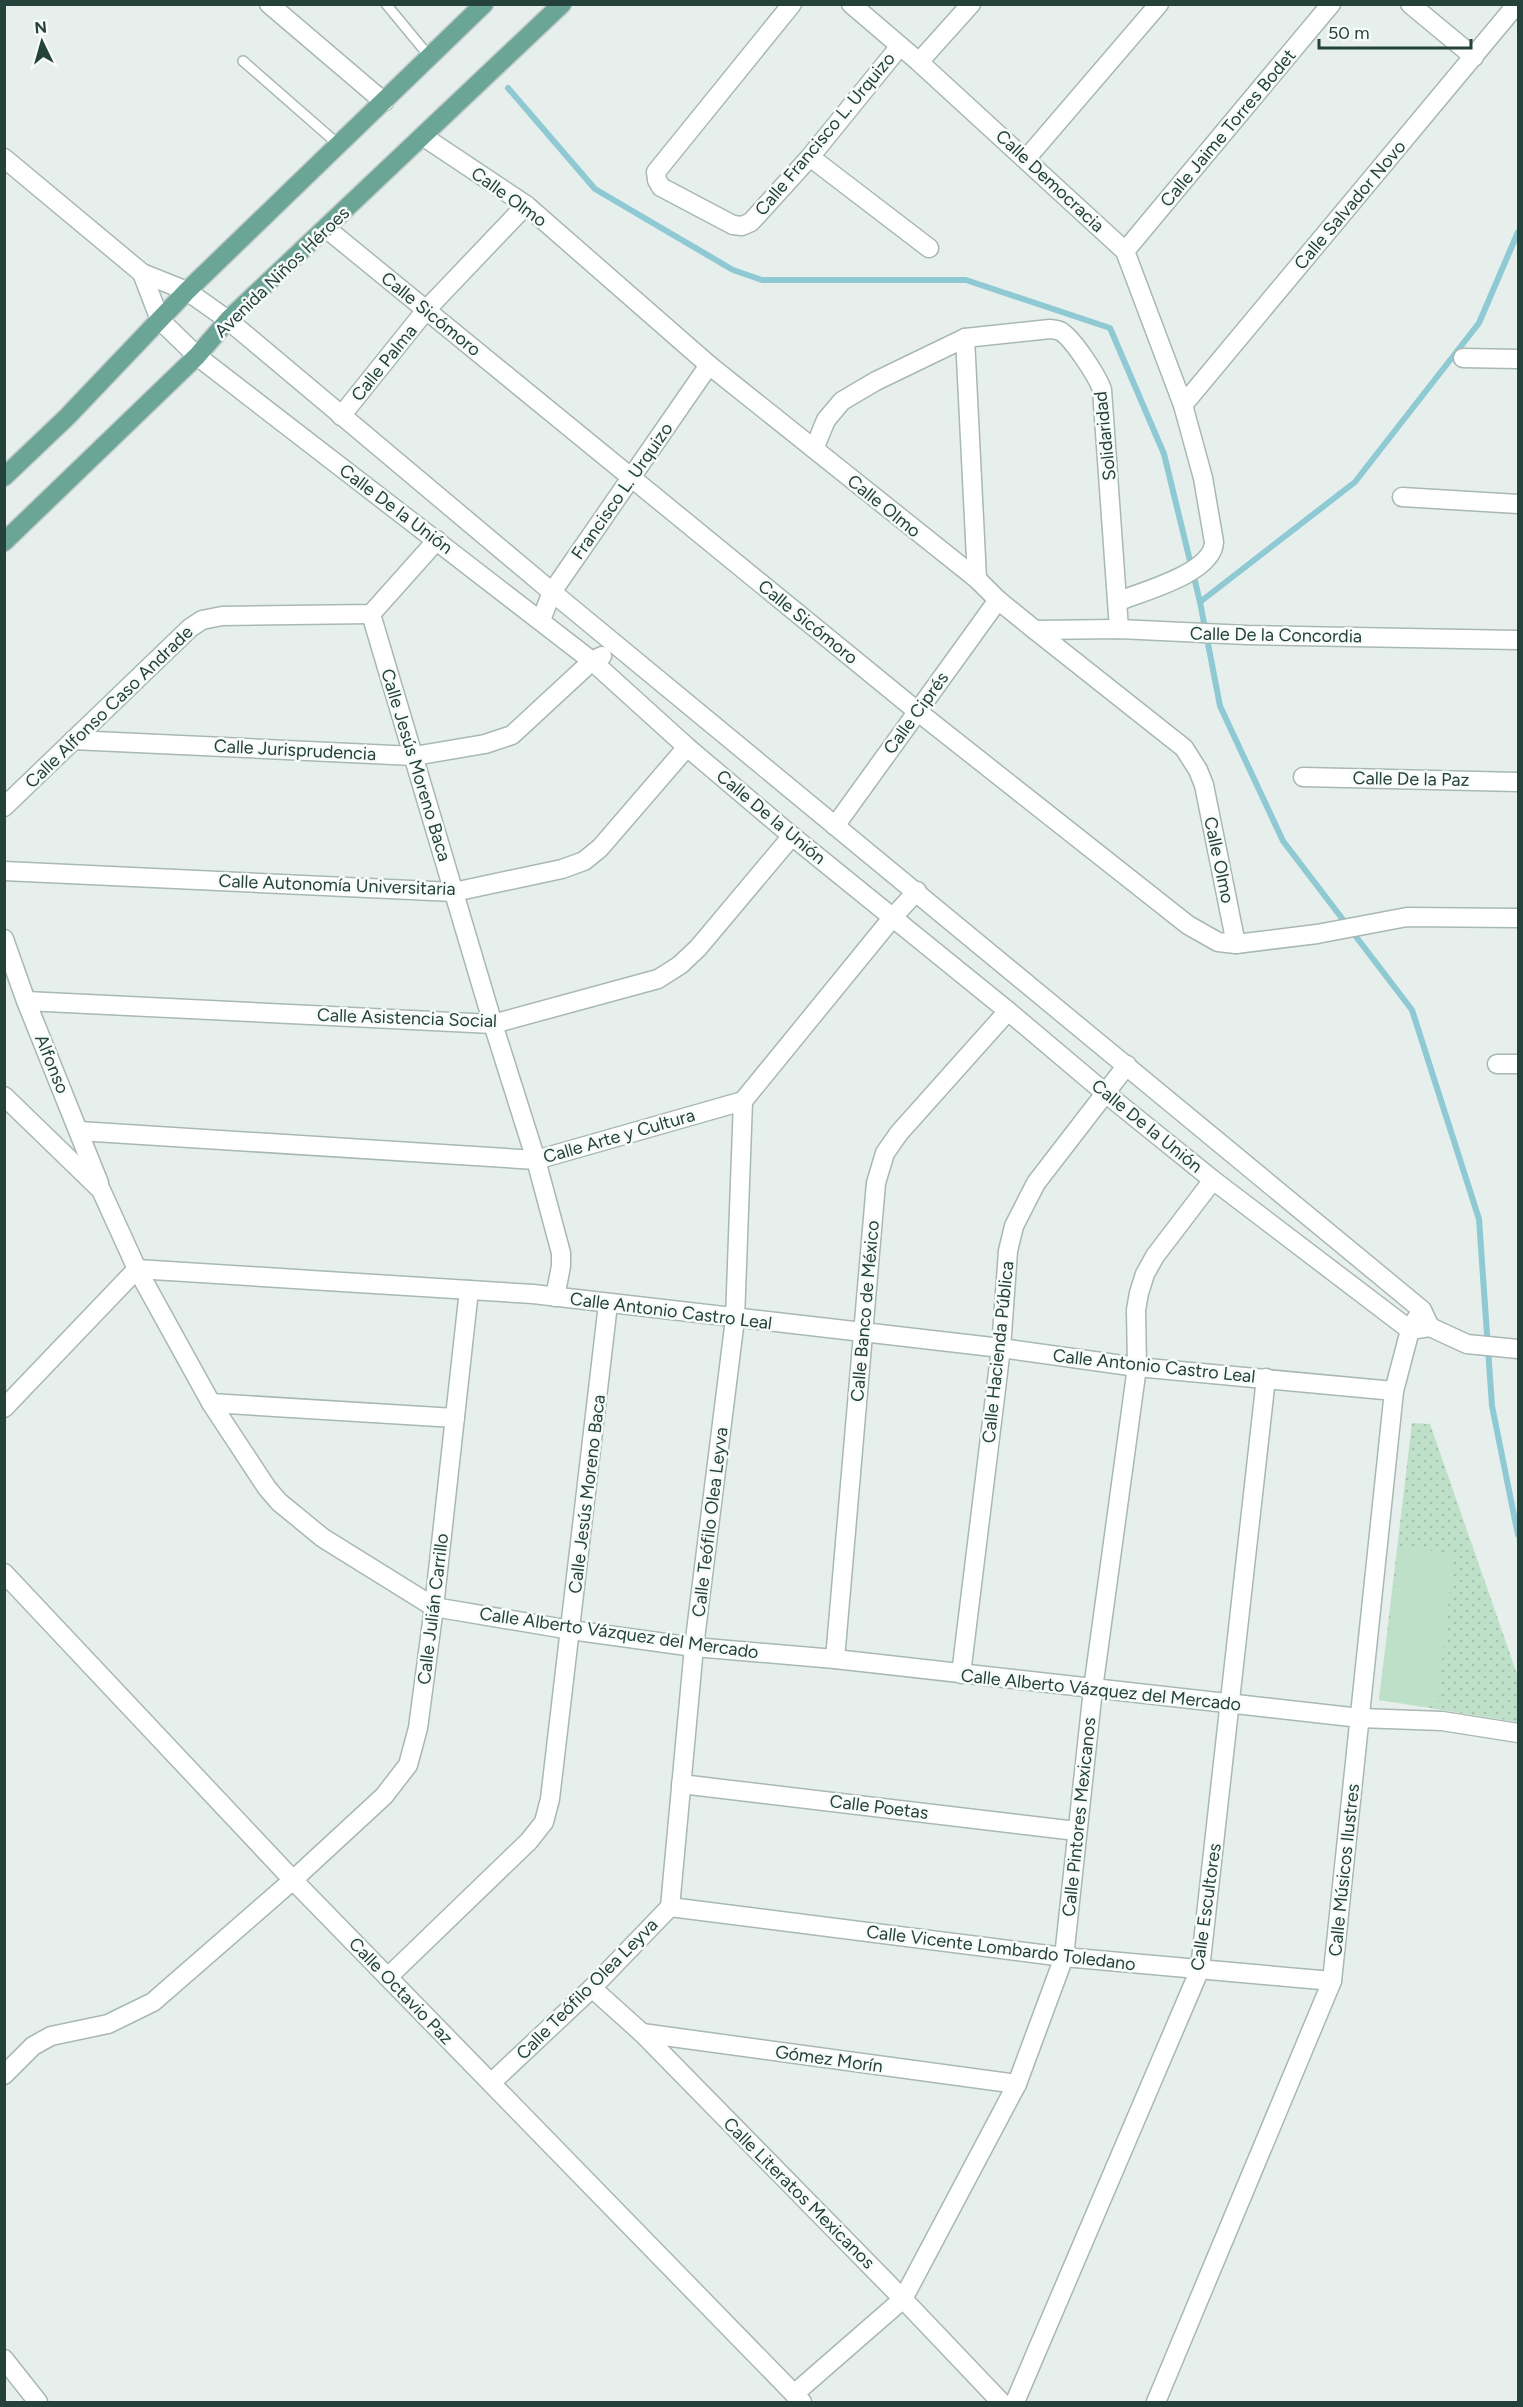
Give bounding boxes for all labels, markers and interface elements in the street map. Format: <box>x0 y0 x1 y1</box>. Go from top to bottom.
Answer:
north arrow <box>12 12 72 72</box>
scale bar <box>1319 12 1470 50</box>
text: N <box>34 18 48 38</box>
text: 50 m <box>1328 22 1370 44</box>
street label: Calle Jaime Torres Bodet <box>1156 44 1301 211</box>
street label: Calle Francisco L. Urquizo <box>750 48 900 220</box>
street label: Calle Democracia <box>991 125 1109 237</box>
street label: Calle Salvador Novo <box>1289 136 1411 274</box>
street label: Calle Olmo <box>467 162 551 232</box>
street label: Avenida Niños Héroes <box>210 202 354 342</box>
street label: Calle Sicómoro <box>377 267 485 361</box>
street label: Calle Palma <box>346 320 422 406</box>
street label: Solidaridad <box>1089 390 1121 482</box>
street label: Francisco L. Urquizo <box>567 418 677 564</box>
street label: Calle De la Unión <box>335 459 457 559</box>
street label: Calle Olmo <box>843 470 925 542</box>
street label: Calle Sicómoro <box>754 575 862 669</box>
street label: Calle Alfonso Caso Andrade <box>21 621 198 793</box>
street label: Calle De la Concordia <box>1190 622 1362 648</box>
street label: Calle Jesús Moreno Baca <box>376 666 456 864</box>
street label: Calle Ciprés <box>879 668 953 758</box>
street label: Calle Jurisprudencia <box>213 735 377 765</box>
street label: Calle De la Unión <box>712 765 830 869</box>
street label: Calle De la Paz <box>1352 767 1470 791</box>
street label: Calle Olmo <box>1199 815 1239 905</box>
street label: Calle Autonomía Universitaria <box>218 870 456 900</box>
street label: Calle Asistencia Social <box>317 1004 497 1032</box>
street label: Alfonso <box>30 1031 74 1097</box>
street label: Calle De la Unión <box>1087 1075 1207 1177</box>
street label: Calle Arte y Cultura <box>541 1104 697 1168</box>
street label: Calle Banco de México <box>846 1219 884 1403</box>
street label: Calle Hacienda Pública <box>977 1260 1019 1444</box>
street label: Calle Antonio Castro Leal <box>569 1288 773 1334</box>
street label: Calle Antonio Castro Leal <box>1052 1344 1256 1388</box>
street label: Calle Jesús Moreno Baca <box>564 1393 610 1595</box>
street label: Calle Teófilo Olea Leyva <box>687 1426 733 1618</box>
street label: Calle Julián Carrillo <box>413 1532 453 1686</box>
street label: Calle Alberto Vázquez del Mercado <box>478 1603 760 1663</box>
street label: Calle Alberto Vázquez del Mercado <box>960 1664 1242 1716</box>
street label: Calle Pintores Mexicanos <box>1058 1716 1100 1918</box>
street label: Calle Músicos Ilustres <box>1324 1783 1364 1957</box>
street label: Calle Poetas <box>828 1790 930 1824</box>
street label: Calle Escultores <box>1186 1842 1226 1972</box>
street label: Calle Teófilo Olea Leyva <box>512 1914 662 2064</box>
street label: Calle Vicente Lombardo Toledano <box>865 1921 1137 1975</box>
street label: Calle Octavio Paz <box>344 1933 458 2049</box>
street label: Gómez Morín <box>774 2041 884 2077</box>
street label: Calle Literatos Mexicanos <box>719 2113 879 2273</box>

